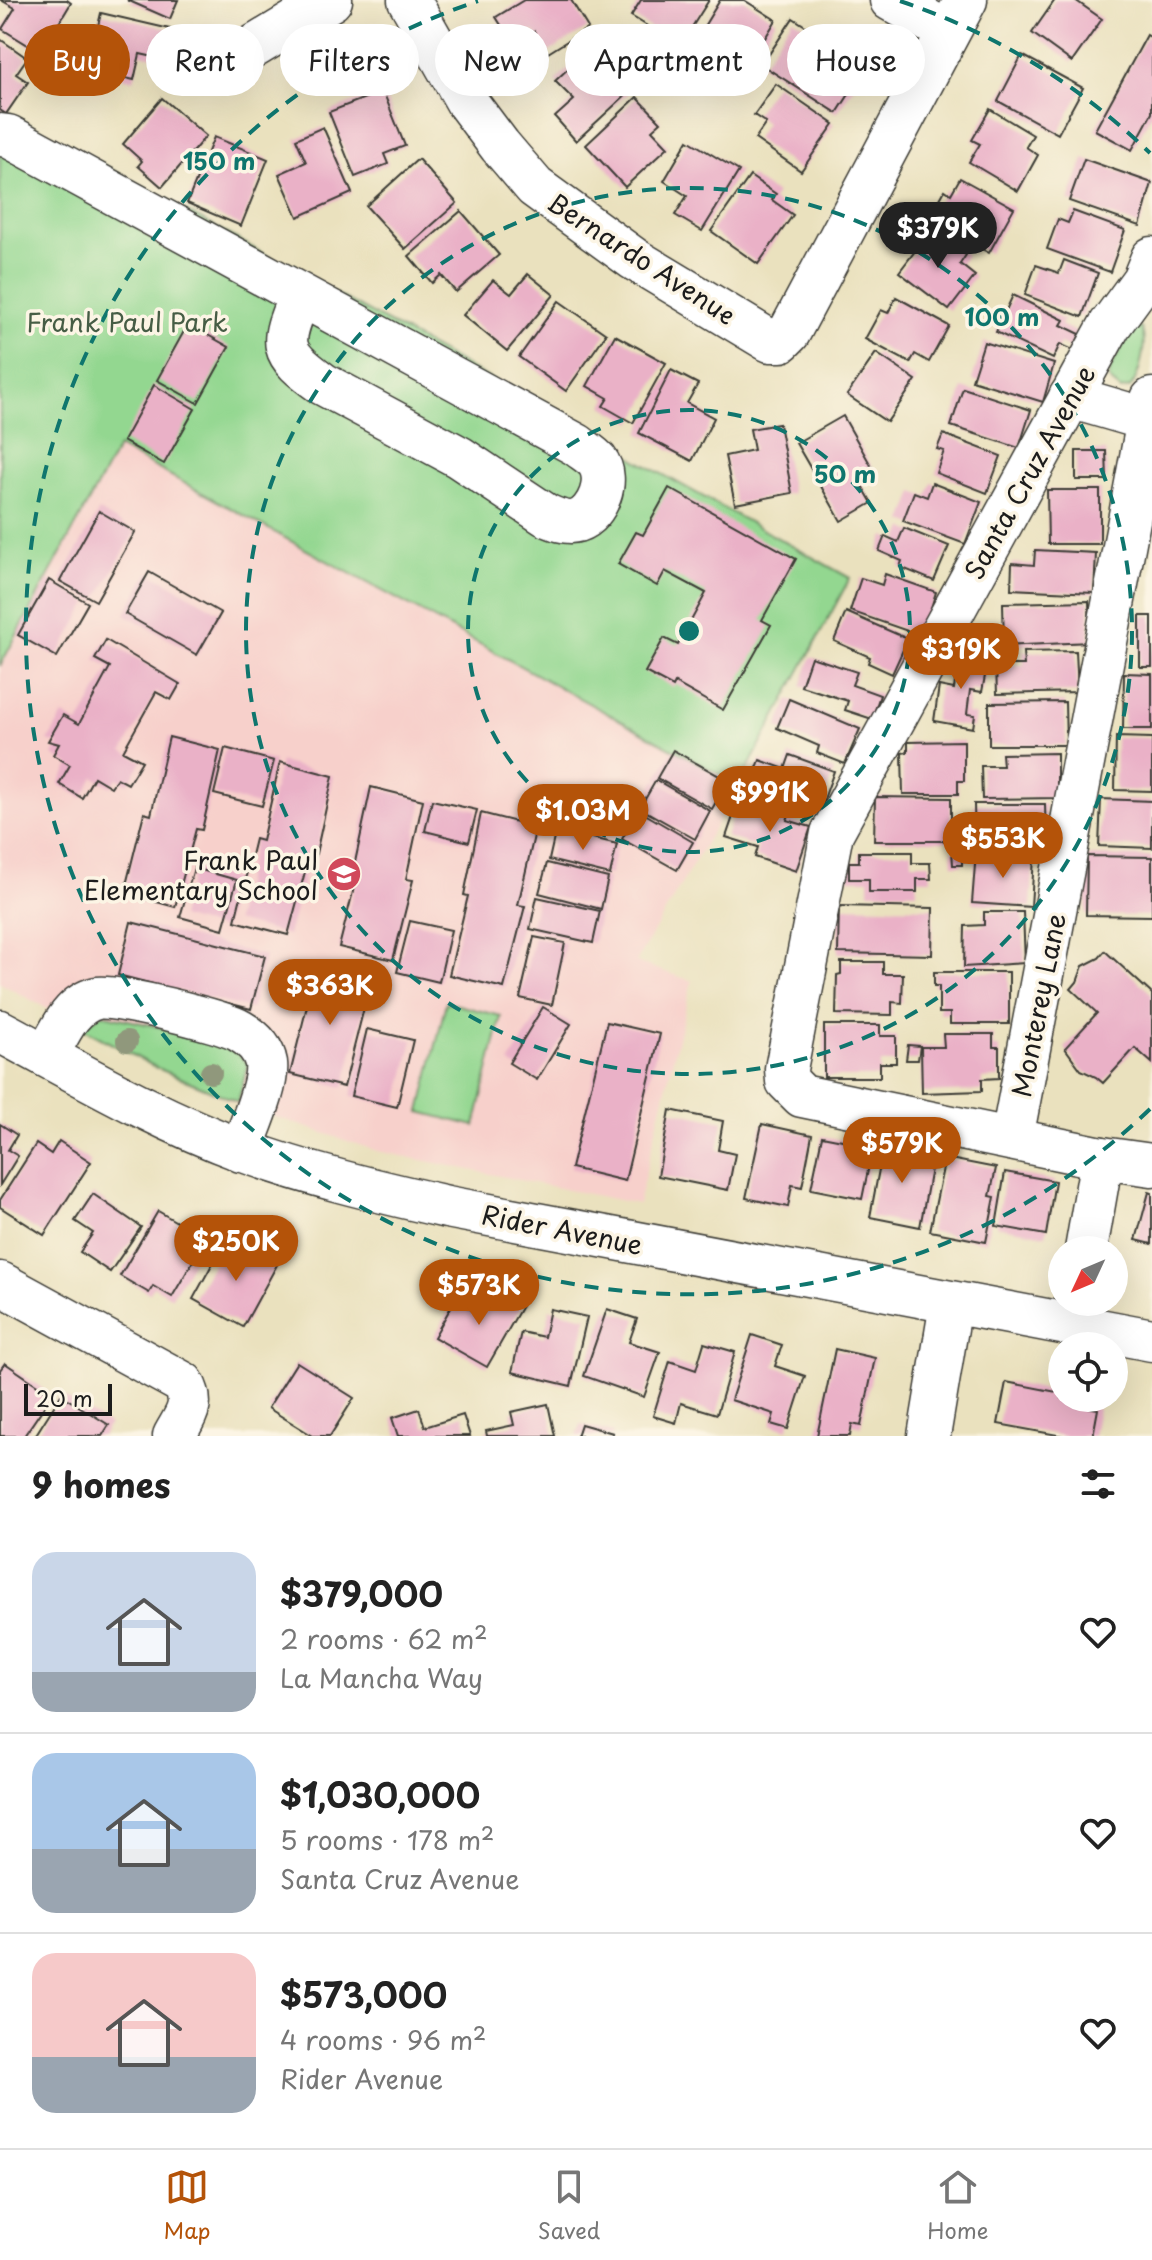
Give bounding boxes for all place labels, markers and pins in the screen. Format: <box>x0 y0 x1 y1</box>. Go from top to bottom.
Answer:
pin: $379K <box>882 202 994 270</box>
centre of rings <box>675 617 703 645</box>
pin: $319K <box>905 623 1017 691</box>
pin: $991K <box>714 766 826 834</box>
pin: $1.03M <box>518 784 648 852</box>
pin: $553K <box>947 812 1059 880</box>
place label: Frank Paul Elementary School <box>84 840 318 909</box>
school or university icon: Frank Paul Elementary School <box>325 855 363 893</box>
pin: $363K <box>274 959 386 1027</box>
pin: $579K <box>846 1117 958 1185</box>
pin: $250K <box>180 1215 292 1283</box>
pin: $573K <box>423 1259 535 1327</box>

